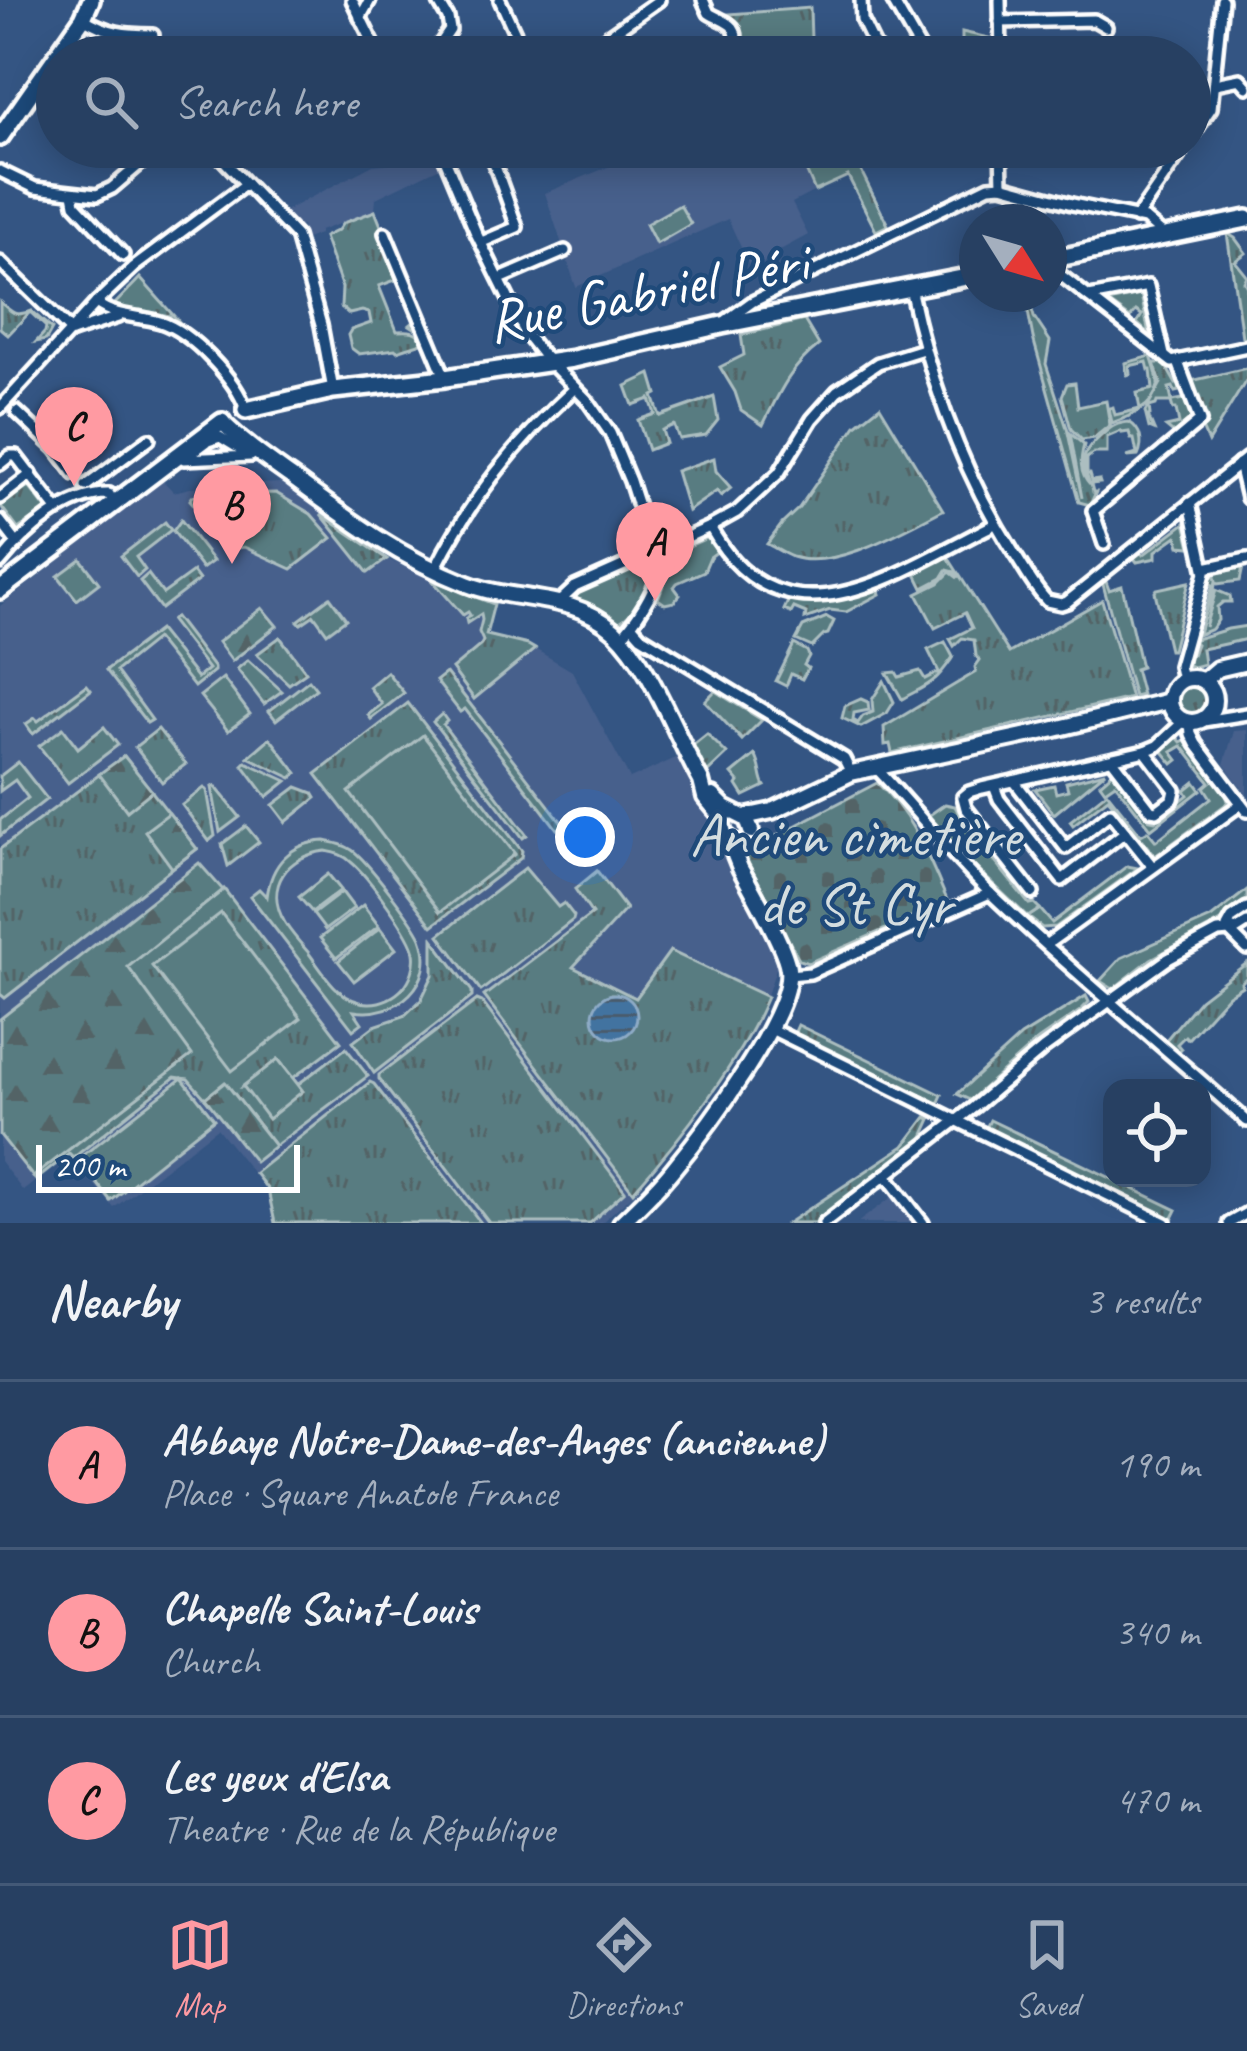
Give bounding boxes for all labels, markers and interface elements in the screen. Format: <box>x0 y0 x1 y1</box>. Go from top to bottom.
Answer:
search box <box>36 36 1211 168</box>
icon: search <box>78 69 144 135</box>
text: Search here <box>174 74 357 131</box>
north arrow <box>959 204 1067 312</box>
street label: Rue Gabriel Péri <box>480 221 820 359</box>
pin: C <box>35 387 113 486</box>
pin: B <box>193 465 271 564</box>
pin: A <box>616 502 694 601</box>
park label: Ancien cimetière de St Cyr <box>690 797 1025 942</box>
your location <box>555 807 615 867</box>
map controls <box>1103 1079 1211 1187</box>
button: locate <box>1103 1079 1211 1187</box>
scale bar <box>36 1139 300 1192</box>
text: 200 m <box>54 1145 125 1187</box>
text: Nearby <box>48 1269 176 1333</box>
text: 3 results <box>1085 1277 1199 1326</box>
text: Abbaye Notre-Dame-des-Anges (ancienne) <box>162 1412 825 1469</box>
text: A <box>77 1440 97 1489</box>
text: 190 m <box>1115 1440 1199 1489</box>
text: Place · Square Anatole France <box>162 1469 558 1518</box>
text: Chapelle Saint-Louis <box>162 1580 476 1637</box>
text: B <box>77 1608 97 1657</box>
text: 340 m <box>1115 1608 1199 1657</box>
text: Church <box>162 1637 260 1686</box>
text: Les yeux d'Elsa <box>162 1748 387 1805</box>
text: C <box>78 1776 96 1825</box>
text: 470 m <box>1115 1776 1199 1825</box>
text: Theatre · Rue de la République <box>162 1805 555 1854</box>
tab: Map <box>167 1912 233 2026</box>
tab: Directions <box>566 1912 681 2026</box>
tab: Saved <box>1014 1912 1080 2026</box>

